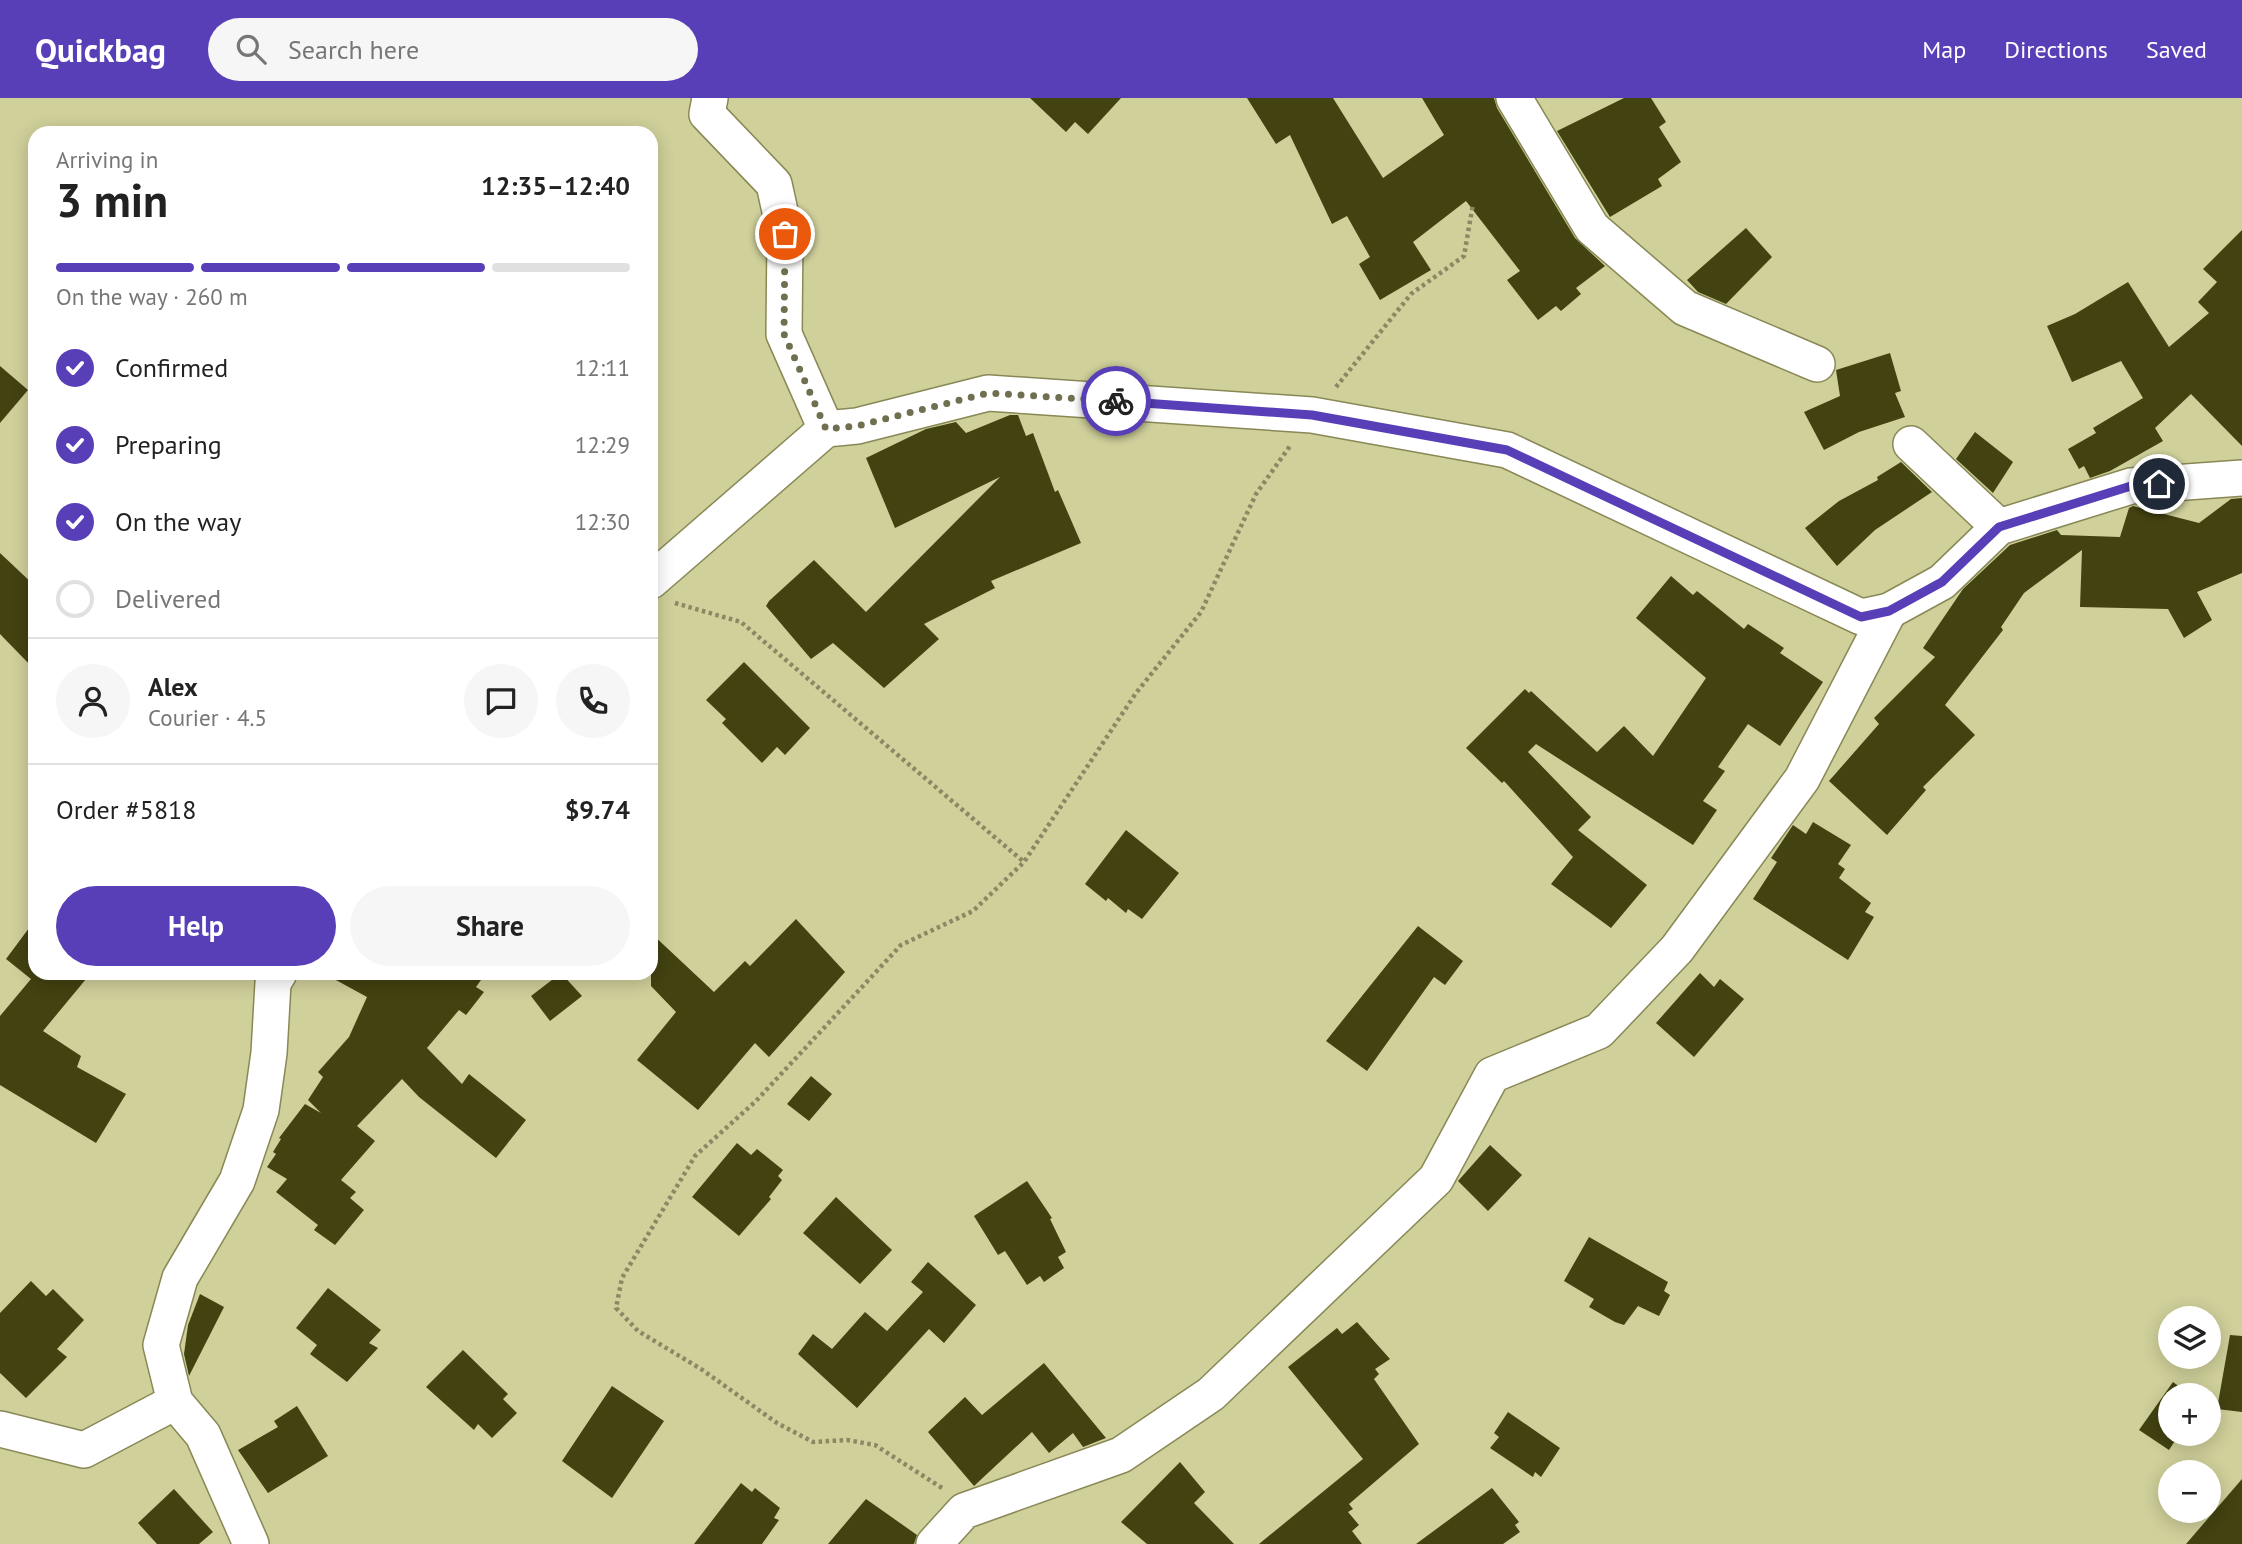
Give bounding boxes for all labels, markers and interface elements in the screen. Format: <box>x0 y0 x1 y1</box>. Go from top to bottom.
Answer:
search box <box>208 18 698 81</box>
text: Quickbag <box>35 28 166 71</box>
icon: search <box>232 30 270 68</box>
text: Search here <box>288 33 419 66</box>
text: Map <box>1922 34 1966 65</box>
text: Directions <box>2004 34 2108 65</box>
text: Saved <box>2146 34 2207 65</box>
text: Arriving in <box>56 145 158 174</box>
text: 12:35–12:40 <box>481 169 630 202</box>
text: 3 min <box>56 170 168 230</box>
pin <box>755 204 815 264</box>
icon: bag <box>766 215 804 253</box>
text: On the way · 260 m <box>56 282 248 311</box>
icon: check <box>56 349 94 387</box>
text: Confirmed <box>115 351 228 384</box>
text: 12:11 <box>575 353 630 382</box>
courier <box>1081 366 1151 436</box>
icon: bike <box>1097 382 1135 420</box>
icon: check <box>56 426 94 464</box>
text: Preparing <box>115 428 222 461</box>
text: 12:29 <box>575 430 630 459</box>
pin <box>2129 454 2189 514</box>
icon: home <box>2140 465 2178 503</box>
icon: check <box>56 503 94 541</box>
text: On the way <box>115 505 241 538</box>
text: 12:30 <box>575 507 630 536</box>
text: Delivered <box>115 582 221 615</box>
button: person <box>56 664 130 738</box>
button: chat <box>464 664 538 738</box>
button: phone <box>556 664 630 738</box>
text: Alex <box>148 670 198 703</box>
text: Courier · 4.5 <box>148 703 267 732</box>
text: Order #5818 <box>56 793 196 826</box>
text: $9.74 <box>565 793 630 826</box>
button: Help <box>56 886 336 966</box>
button: Share <box>350 886 630 966</box>
map controls <box>2158 1306 2221 1523</box>
button: layers <box>2158 1306 2221 1369</box>
button: + <box>2158 1383 2221 1446</box>
button: − <box>2158 1460 2221 1523</box>

